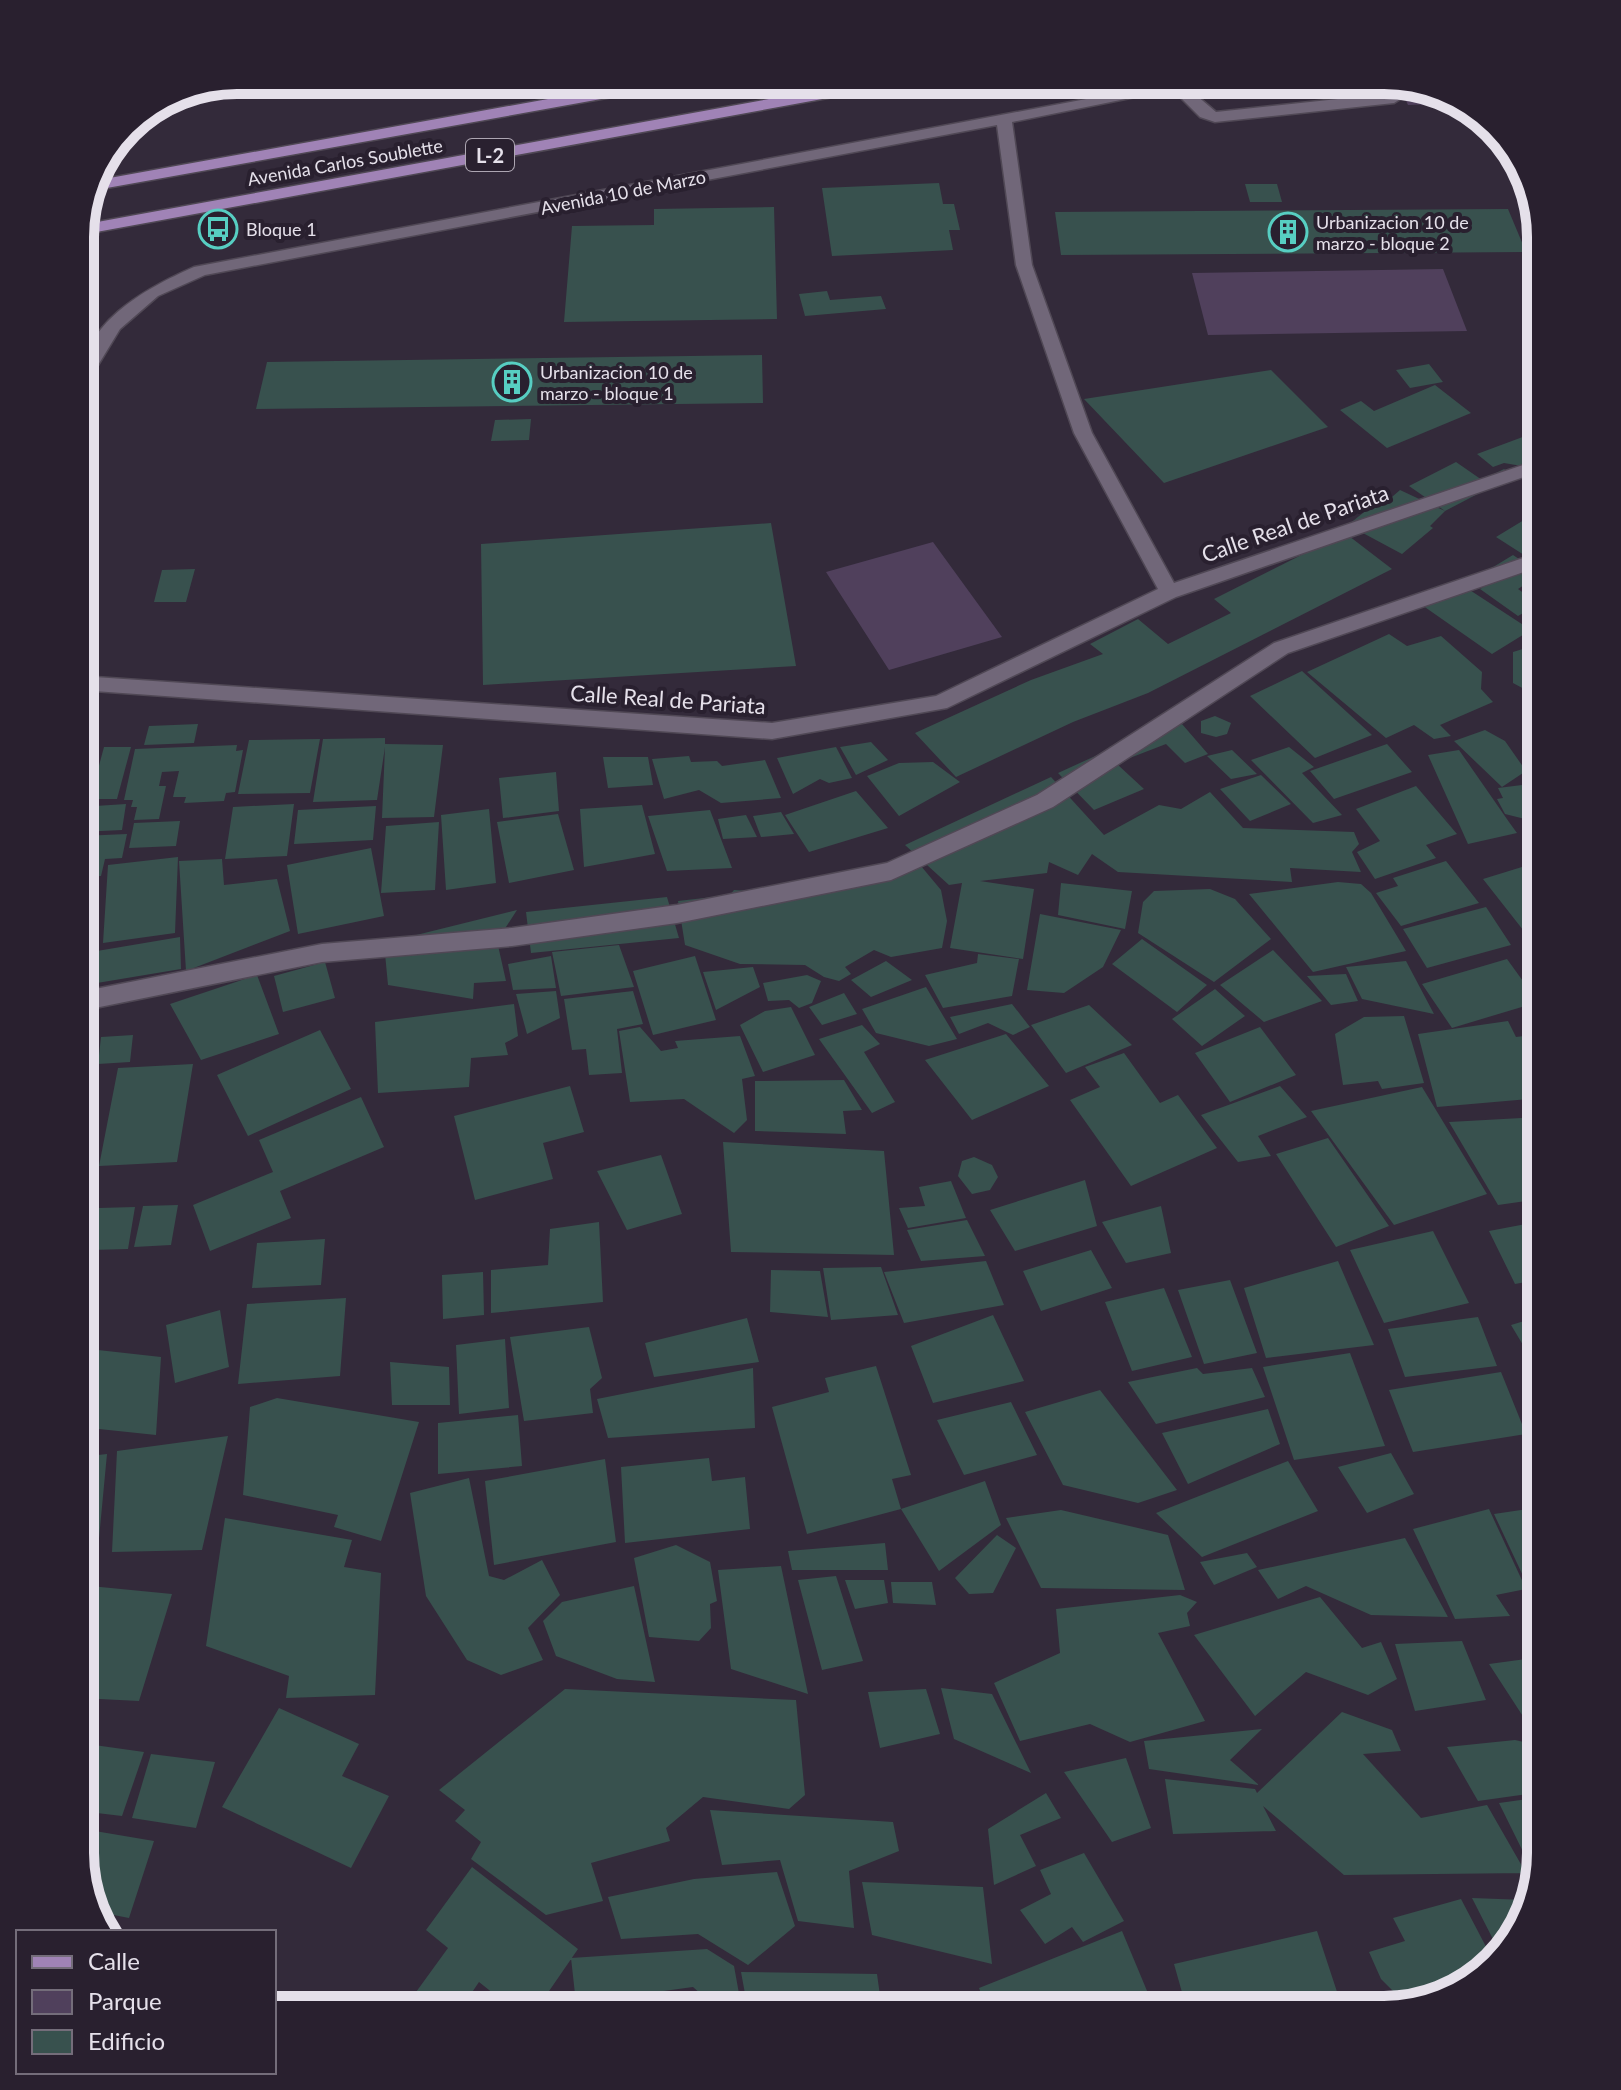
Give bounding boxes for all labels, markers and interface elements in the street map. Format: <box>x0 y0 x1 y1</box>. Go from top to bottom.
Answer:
street label: Avenida Carlos Soublette <box>246 134 444 190</box>
road number: L-2 <box>466 139 514 171</box>
street label: Avenida 10 de Marzo <box>539 165 707 219</box>
bus stop icon: Bloque 1 <box>197 208 239 250</box>
building icon: Urbanizacion 10 de marzo - bloque 2 <box>1267 211 1309 253</box>
place label: Urbanizacion 10 de marzo - bloque 2 <box>1316 211 1469 254</box>
place label: Bloque 1 <box>246 218 317 240</box>
building icon: Urbanizacion 10 de marzo - bloque 1 <box>491 361 533 403</box>
place label: Urbanizacion 10 de marzo - bloque 1 <box>540 361 693 404</box>
street label: Calle Real de Pariata <box>1198 478 1392 568</box>
street label: Calle Real de Pariata <box>569 679 767 719</box>
legend <box>16 1930 276 2074</box>
text: Calle <box>88 1946 140 1975</box>
text: Parque <box>88 1986 162 2015</box>
text: Edificio <box>88 2026 165 2055</box>

